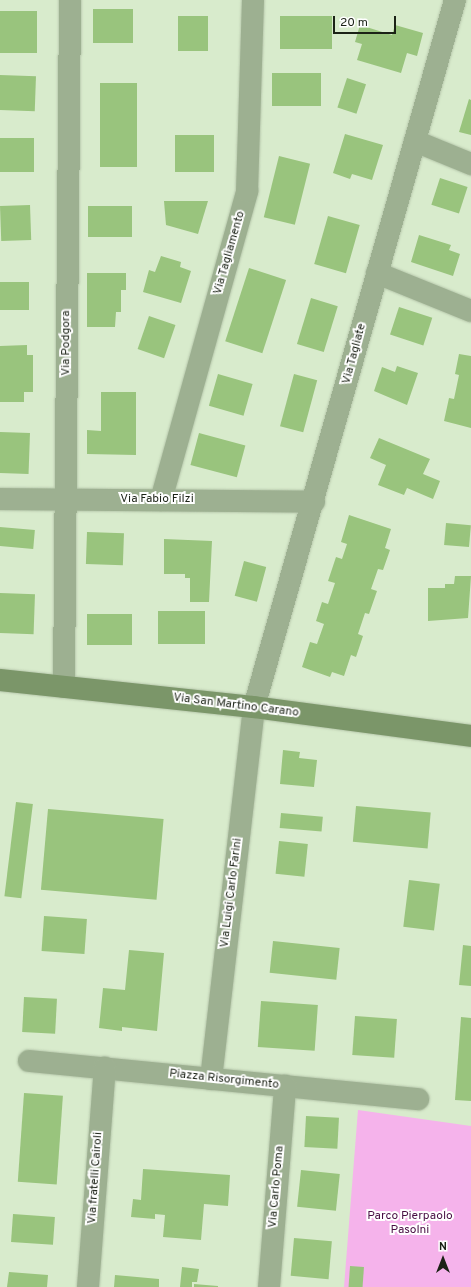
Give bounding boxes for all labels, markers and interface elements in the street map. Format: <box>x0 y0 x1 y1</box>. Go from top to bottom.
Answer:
scale bar <box>335 8 398 34</box>
text: 20 m <box>340 15 368 31</box>
street label: Via Tagliamento <box>211 209 249 297</box>
street label: Via Podgora <box>60 310 74 376</box>
street label: Via Tagliate <box>340 322 370 386</box>
street label: Via Fabio Filzi <box>120 493 194 507</box>
street label: Via San Martino Carano <box>172 691 300 721</box>
street label: Via Luigi Carlo Farini <box>218 837 246 949</box>
street label: Piazza Risorgimento <box>168 1067 280 1093</box>
street label: Via fratelli Cairoli <box>86 1132 106 1224</box>
street label: Via Carlo Poma <box>266 1145 288 1229</box>
park label: Parco Pierpaolo Pasolni <box>367 1210 453 1238</box>
north arrow <box>423 1239 463 1279</box>
text: N <box>439 1240 447 1254</box>

